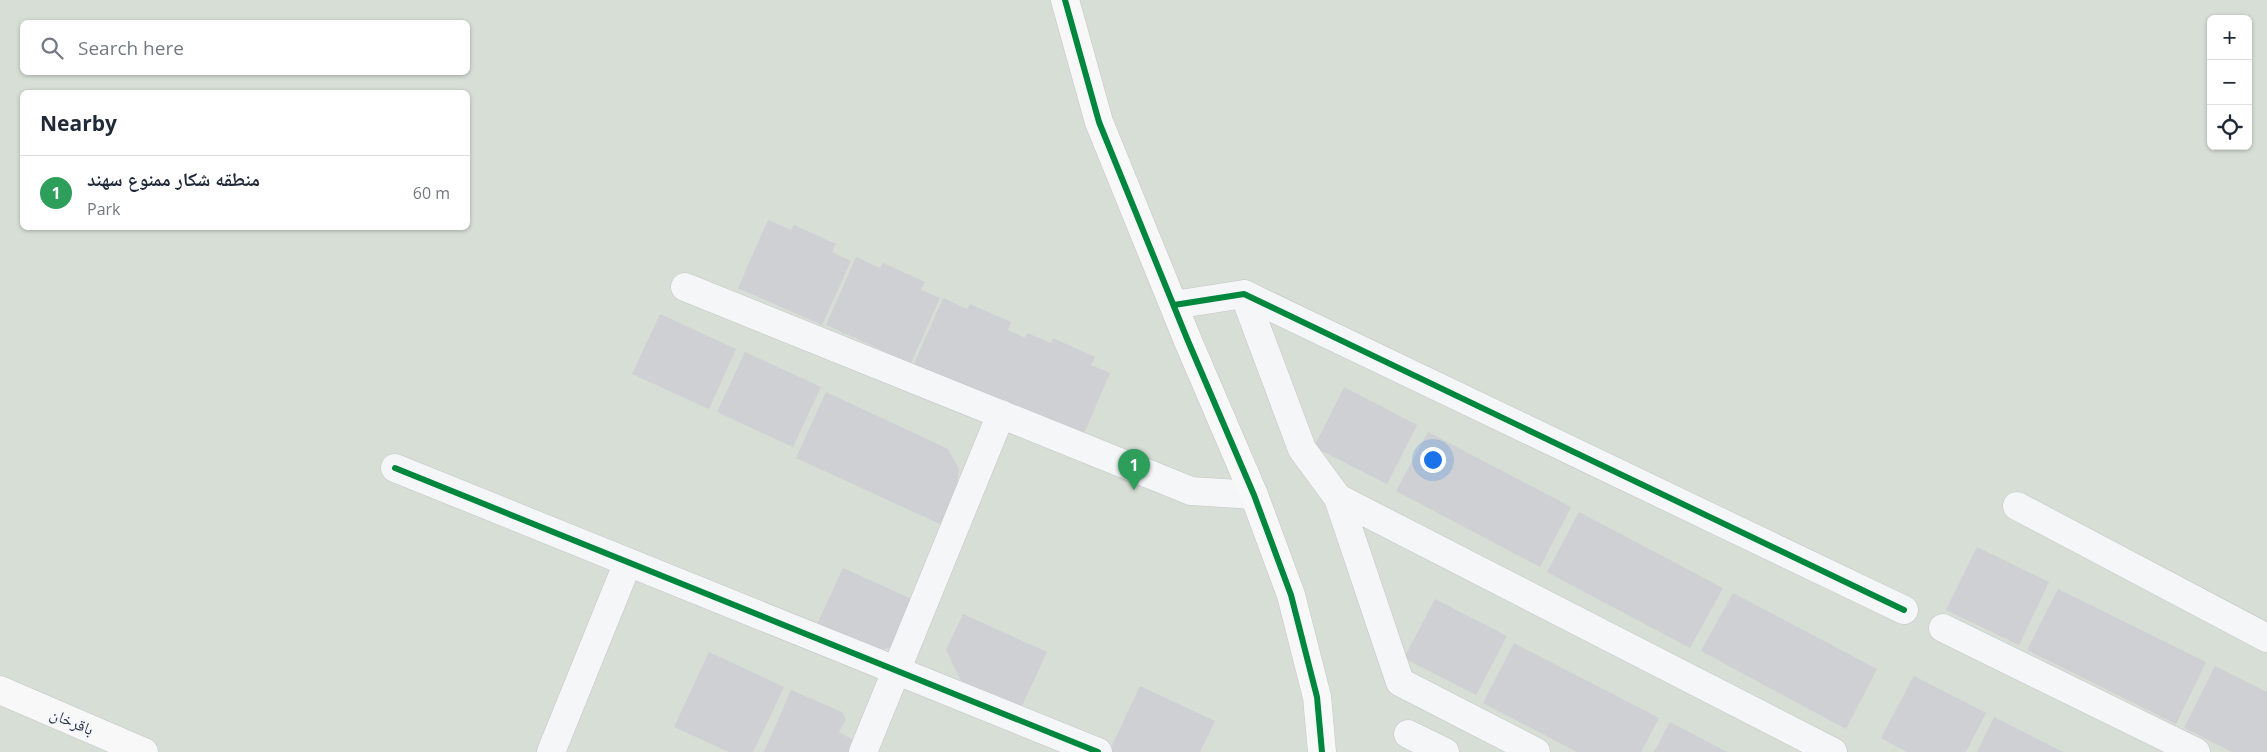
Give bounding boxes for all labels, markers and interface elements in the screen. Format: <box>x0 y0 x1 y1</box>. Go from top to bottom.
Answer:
map controls <box>2207 15 2252 150</box>
button: + <box>2207 15 2252 60</box>
search box <box>20 20 470 75</box>
icon: search <box>38 34 66 62</box>
text: Search here <box>78 35 184 61</box>
button: − <box>2207 60 2252 105</box>
button: locate <box>2207 105 2252 150</box>
text: Nearby <box>40 109 117 137</box>
text: منطقه شکار ممنوع سهند <box>87 166 260 192</box>
text: 1 <box>51 182 61 204</box>
text: 60 m <box>413 182 450 204</box>
text: Park <box>87 198 120 220</box>
your location <box>1420 447 1446 473</box>
pin: 1 <box>1118 449 1150 490</box>
street label: باقرخان <box>47 702 97 740</box>

